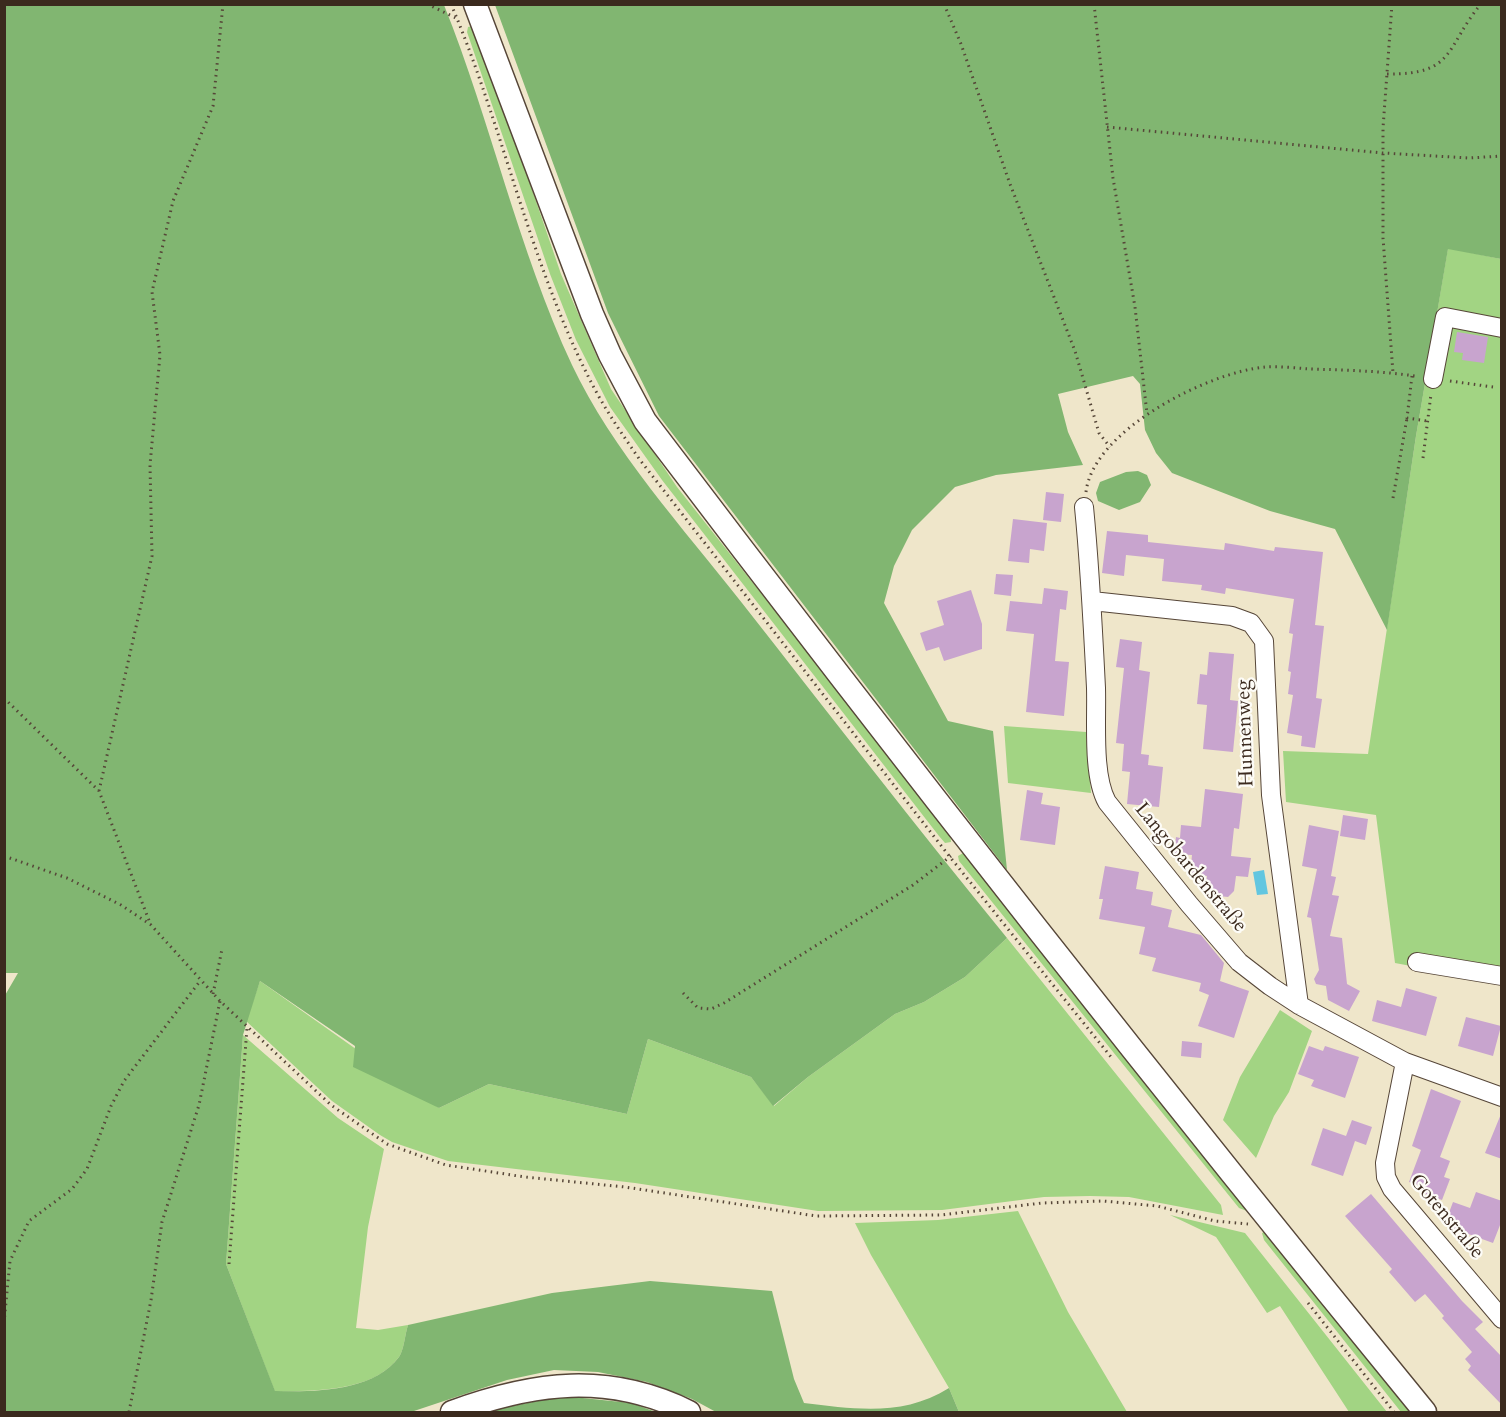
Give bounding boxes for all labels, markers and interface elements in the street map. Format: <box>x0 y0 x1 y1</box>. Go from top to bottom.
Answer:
street label: Hunnenweg <box>1232 679 1260 787</box>
street label: Langobardenstraße <box>1129 798 1251 938</box>
street label: Gotenstraße <box>1404 1170 1488 1264</box>

